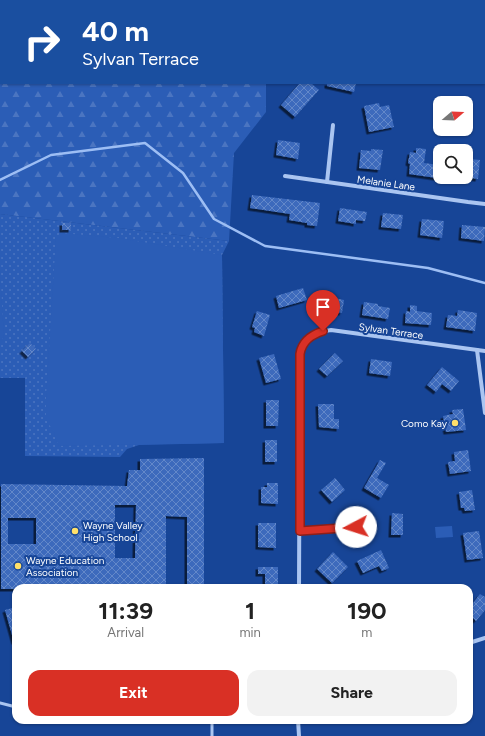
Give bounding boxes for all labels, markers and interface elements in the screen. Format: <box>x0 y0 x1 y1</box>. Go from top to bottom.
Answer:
text: 40 m <box>82 14 149 48</box>
icon: right <box>16 16 68 68</box>
text: Sylvan Terrace <box>82 48 199 70</box>
north arrow <box>433 96 473 136</box>
map controls <box>433 96 473 184</box>
button: search <box>433 144 473 184</box>
street label: Melanie Lane <box>356 173 416 194</box>
pin <box>306 290 340 331</box>
icon: arrive <box>312 296 334 318</box>
street label: Sylvan Terrace <box>358 320 425 342</box>
place label: Como Kay <box>401 417 448 430</box>
marker: Como Kay <box>450 418 460 428</box>
position arrow <box>335 506 377 548</box>
place label: Wayne Valley High School <box>83 519 143 544</box>
marker: Wayne Valley High School <box>70 526 80 536</box>
place label: Wayne Education Association <box>26 554 105 579</box>
marker: Wayne Education Association <box>13 561 23 571</box>
text: 11:39 <box>98 596 153 625</box>
text: 1 <box>245 596 255 625</box>
text: 190 <box>347 596 387 625</box>
text: Arrival <box>107 625 144 640</box>
text: min <box>239 625 261 640</box>
text: m <box>361 625 372 640</box>
button: Exit <box>28 670 239 716</box>
button: Share <box>247 670 457 716</box>

